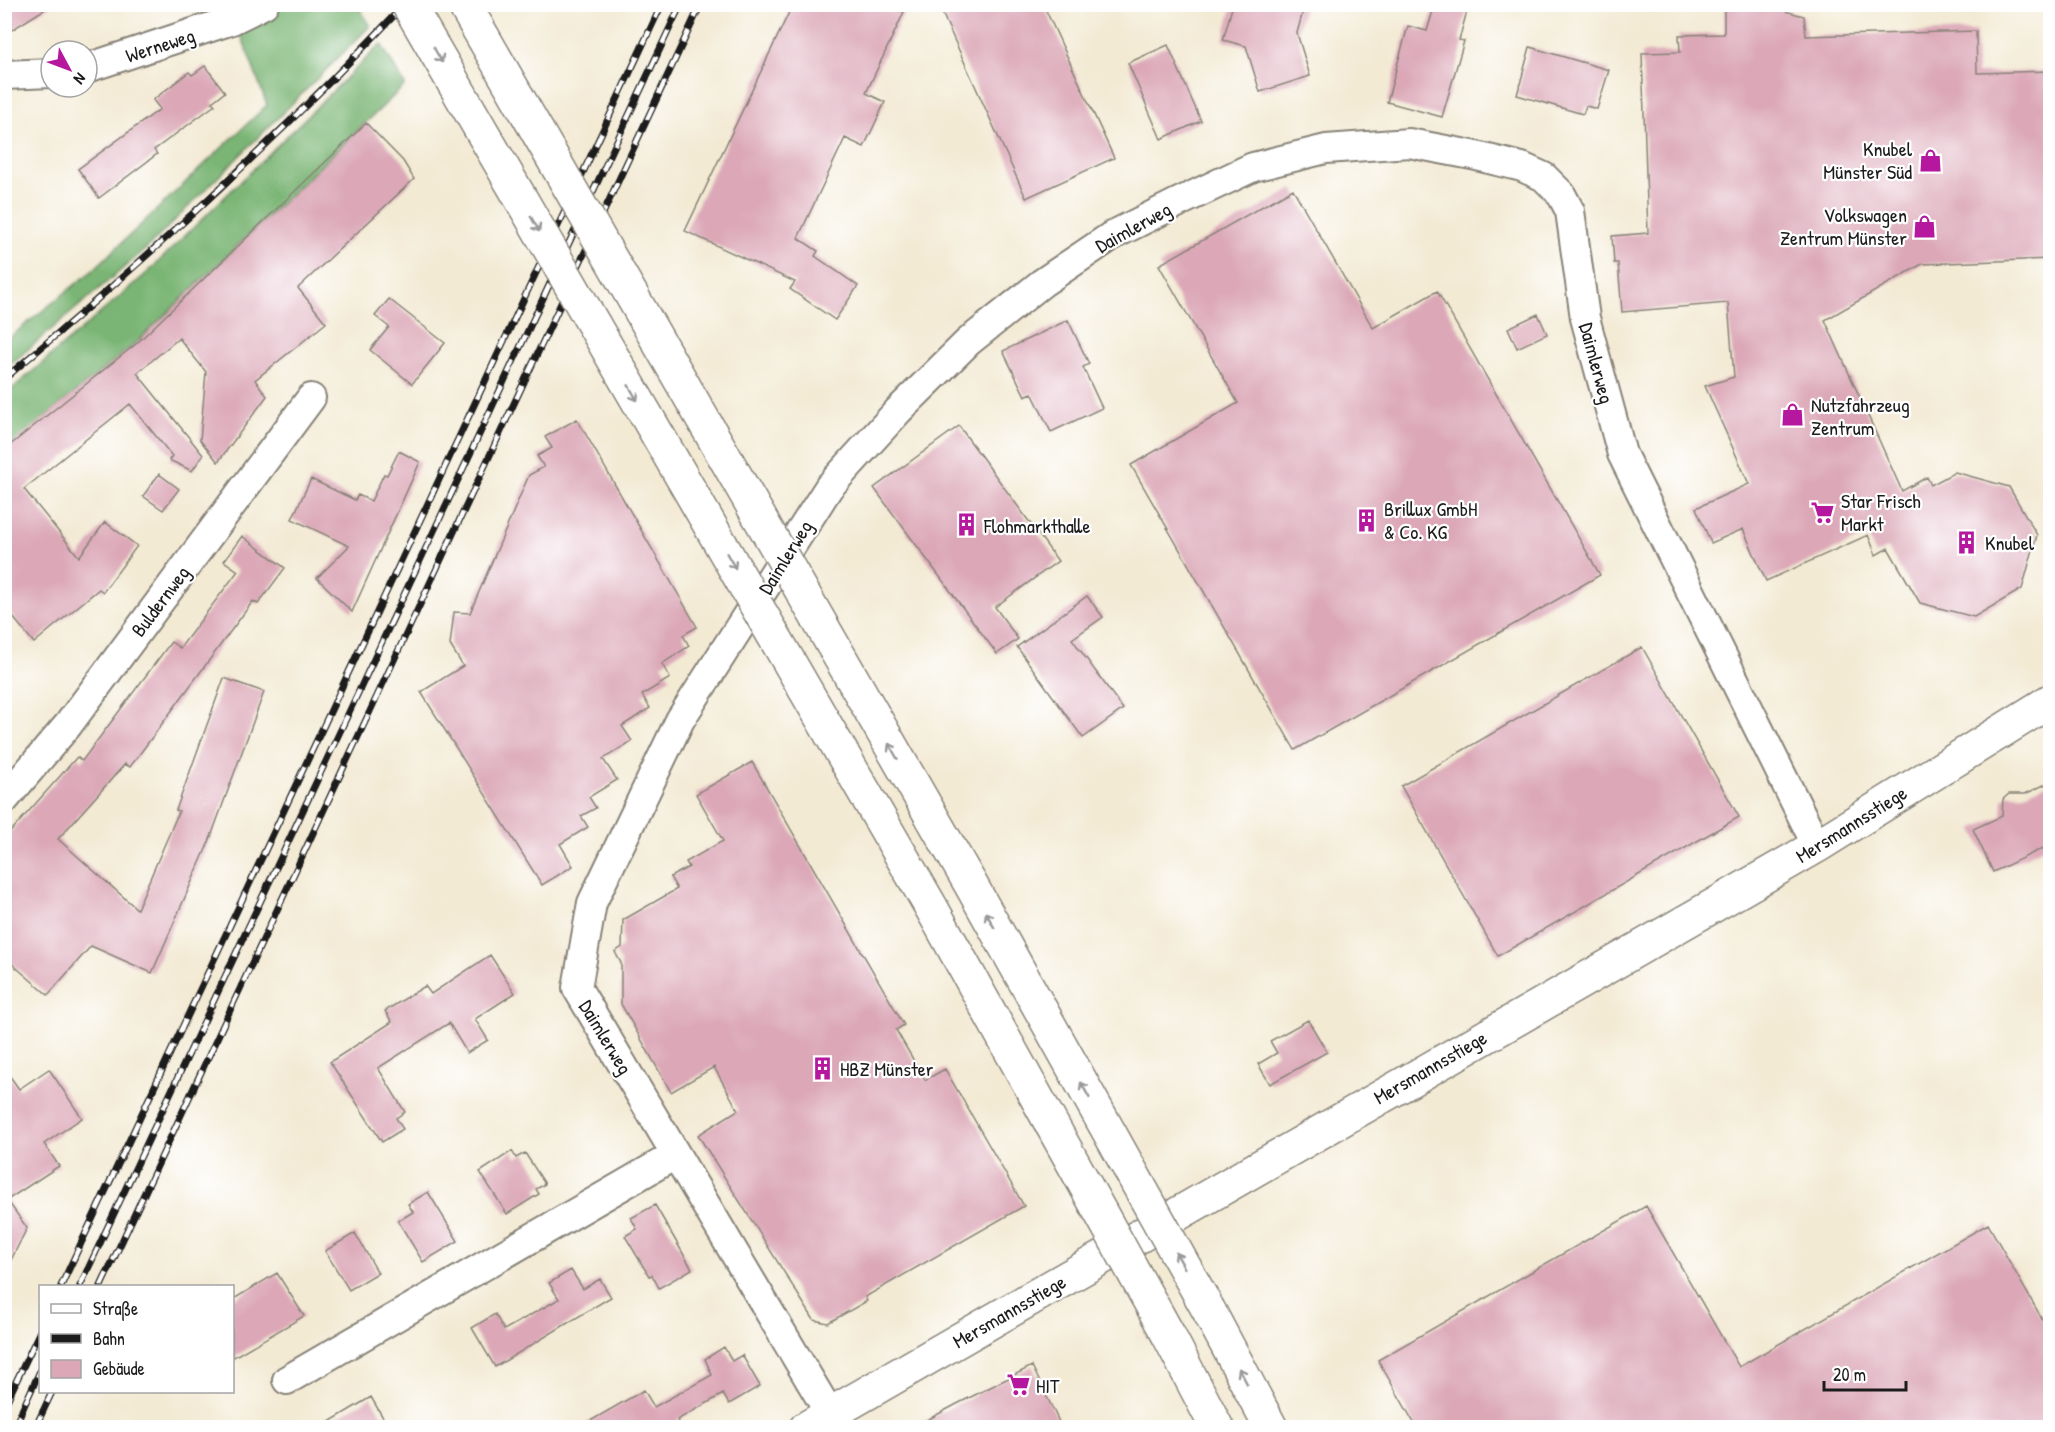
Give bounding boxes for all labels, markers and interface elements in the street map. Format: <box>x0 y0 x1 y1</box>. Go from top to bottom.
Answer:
street label: Werneweg <box>122 21 198 69</box>
north arrow <box>39 39 99 99</box>
one-way arrow <box>432 46 444 63</box>
text: N <box>69 68 91 90</box>
place label: Knubel Münster Süd <box>1823 135 1913 185</box>
shop icon: Knubel Münster Süd <box>1917 147 1943 173</box>
street label: Daimlerweg <box>1090 195 1176 259</box>
place label: Volkswagen Zentrum Münster <box>1780 201 1907 251</box>
shop icon: Volkswagen Zentrum Münster <box>1912 213 1938 239</box>
one-way arrow <box>530 215 542 232</box>
street label: Daimlerweg <box>1573 320 1621 406</box>
one-way arrow <box>627 384 639 401</box>
place label: Nutzfahrzeug Zentrum <box>1811 391 1910 441</box>
shop icon: Nutzfahrzeug Zentrum <box>1780 402 1806 428</box>
place label: Star Frisch Markt <box>1841 487 1921 537</box>
place label: Brillux GmbH & Co. KG <box>1384 495 1477 545</box>
supermarket icon: Star Frisch Markt <box>1810 499 1836 525</box>
building icon: Brillux GmbH & Co. KG <box>1353 507 1379 533</box>
building icon: Flohmarkthalle <box>953 512 979 538</box>
place label: Flohmarkthalle <box>983 512 1090 539</box>
street label: Daimlerweg <box>752 515 818 599</box>
building icon: Knubel <box>1954 529 1980 555</box>
place label: Knubel <box>1985 529 2035 556</box>
one-way arrow <box>725 552 737 569</box>
street label: Buldernweg <box>125 560 196 642</box>
one-way arrow <box>887 743 899 760</box>
street label: Mersmannsstiege <box>1790 779 1912 869</box>
one-way arrow <box>984 912 996 929</box>
street label: Daimlerweg <box>573 995 639 1079</box>
street label: Mersmannsstiege <box>1369 1024 1491 1110</box>
building icon: HBZ Münster <box>809 1055 835 1081</box>
place label: HBZ Münster <box>840 1055 934 1082</box>
one-way arrow <box>1079 1082 1091 1099</box>
one-way arrow <box>1174 1252 1186 1269</box>
street label: Mersmannsstiege <box>948 1268 1070 1354</box>
legend <box>39 1285 234 1393</box>
text: Straße <box>93 1296 138 1321</box>
text: Bahn <box>93 1326 125 1351</box>
scale bar <box>1824 1354 1906 1392</box>
text: Gebäude <box>93 1356 145 1381</box>
text: 20 m <box>1833 1362 1866 1387</box>
one-way arrow <box>1237 1368 1249 1385</box>
supermarket icon: HIT <box>1005 1372 1031 1398</box>
place label: HIT <box>1036 1372 1060 1399</box>

